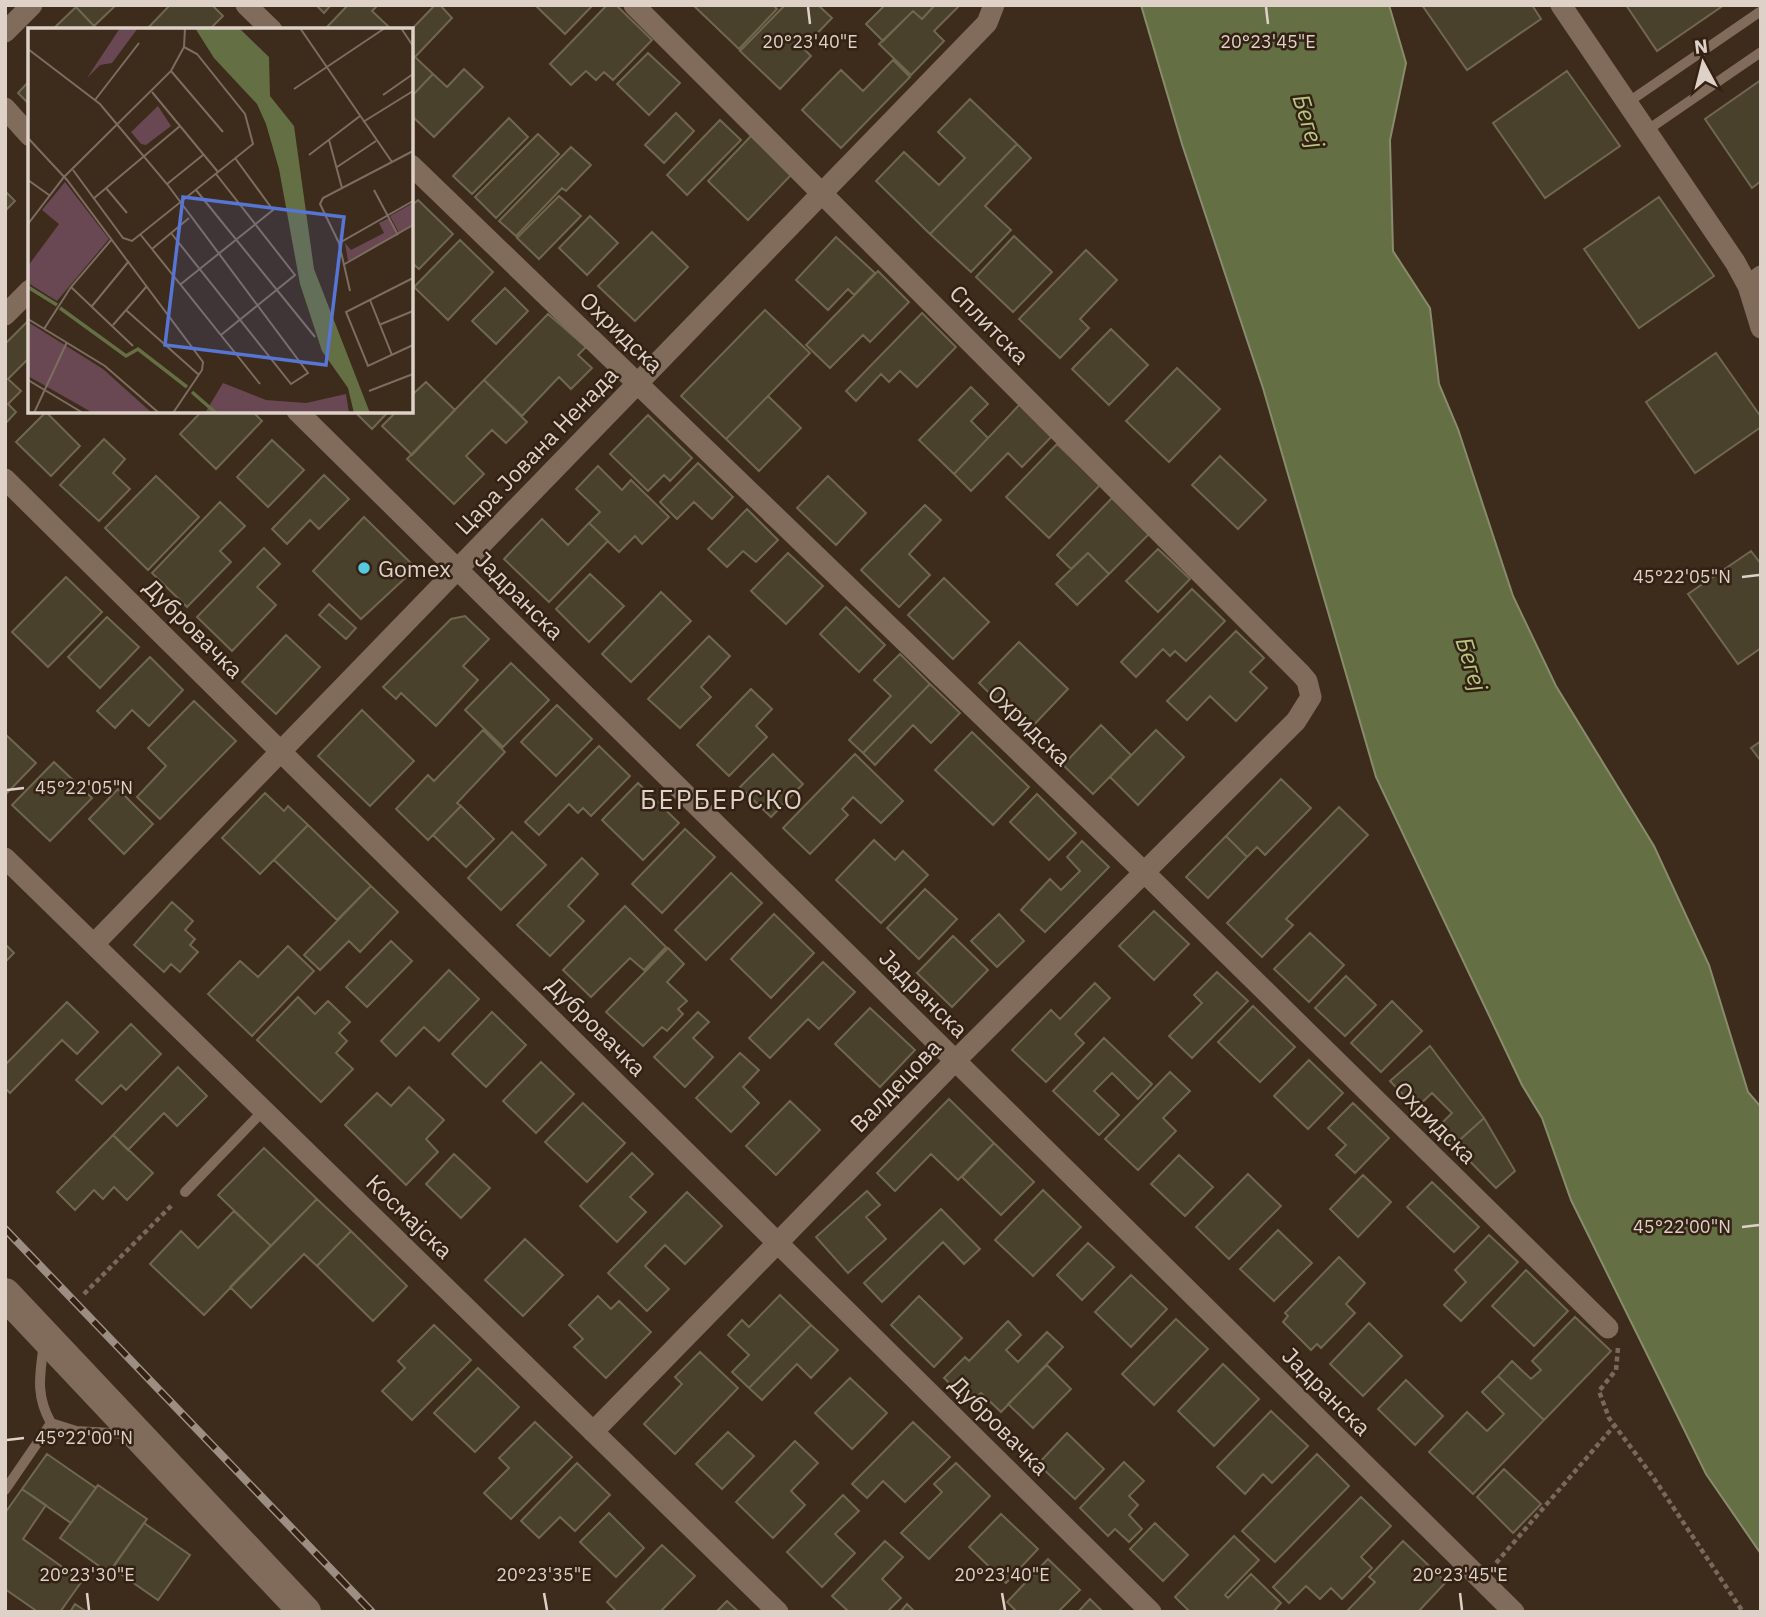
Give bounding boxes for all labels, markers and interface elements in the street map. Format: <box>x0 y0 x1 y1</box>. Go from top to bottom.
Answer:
inset map <box>28 28 413 413</box>
north arrow <box>1668 28 1738 98</box>
text: 20°23'40"E <box>762 30 858 53</box>
text: 20°23'45"E <box>1220 30 1316 53</box>
text: N <box>1693 33 1709 59</box>
water label: Бегеј <box>1286 90 1333 153</box>
street label: Сплитска <box>944 278 1036 370</box>
street label: Охридска <box>574 285 670 379</box>
street label: Цара Јована Ненада <box>448 360 624 540</box>
street label: Јадранска <box>469 544 571 646</box>
place label: Gomex <box>378 553 451 583</box>
marker: Gomex <box>356 560 372 576</box>
text: 45°22'05"N <box>1633 565 1731 588</box>
street label: Дубровачка <box>138 572 250 684</box>
water label: Бегеј <box>1449 633 1496 696</box>
street label: Охридска <box>982 678 1078 772</box>
text: 45°22'05"N <box>35 776 133 799</box>
district label: БЕРБЕРСКО <box>640 782 804 816</box>
street label: Јадранска <box>873 942 975 1044</box>
street label: Дубровачка <box>541 970 653 1082</box>
street label: Валдецова <box>843 1032 947 1138</box>
street label: Охридска <box>1388 1074 1484 1170</box>
street label: Космајска <box>360 1167 460 1265</box>
text: 45°22'00"N <box>1633 1215 1731 1238</box>
street label: Јадранска <box>1276 1340 1378 1442</box>
street label: Дубровачка <box>944 1369 1056 1481</box>
text: 45°22'00"N <box>35 1426 133 1449</box>
text: 20°23'30"E <box>39 1563 135 1586</box>
text: 20°23'35"E <box>496 1563 592 1586</box>
text: 20°23'40"E <box>954 1563 1050 1586</box>
text: 20°23'45"E <box>1412 1563 1508 1586</box>

